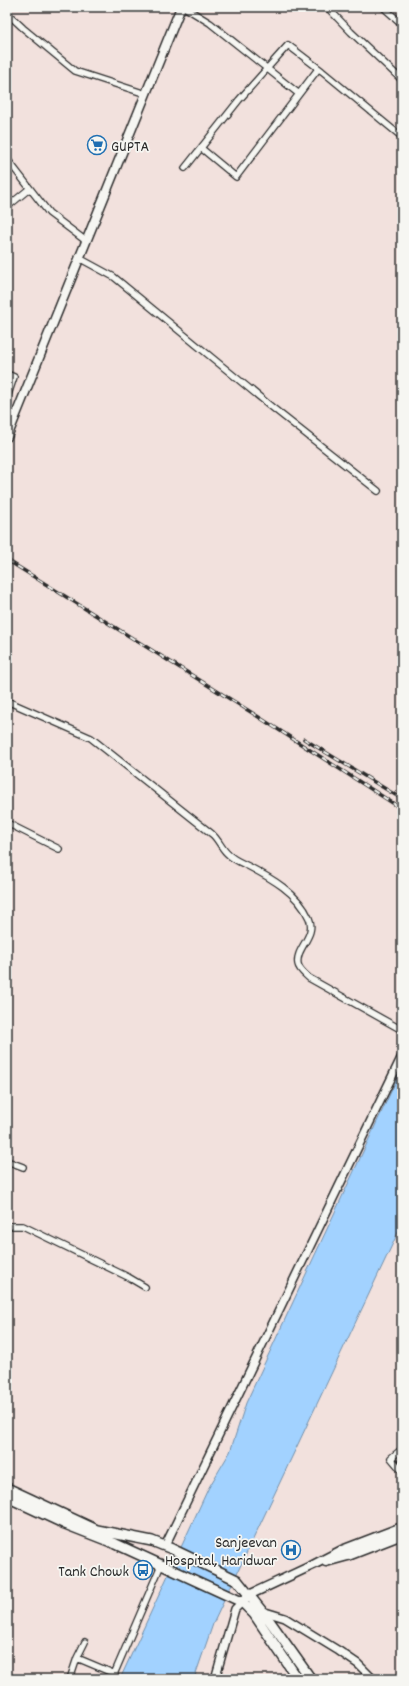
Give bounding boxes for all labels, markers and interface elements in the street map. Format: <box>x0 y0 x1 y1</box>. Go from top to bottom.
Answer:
supermarket icon: GUPTA <box>86 134 108 156</box>
place label: GUPTA <box>111 136 149 159</box>
place label: Sanjeevan Hospital, Haridwar <box>165 1532 277 1573</box>
hospital icon: Sanjeevan Hospital, Haridwar <box>280 1539 302 1561</box>
bus stop icon: Tank Chowk <box>132 1559 154 1581</box>
place label: Tank Chowk <box>58 1561 129 1584</box>

